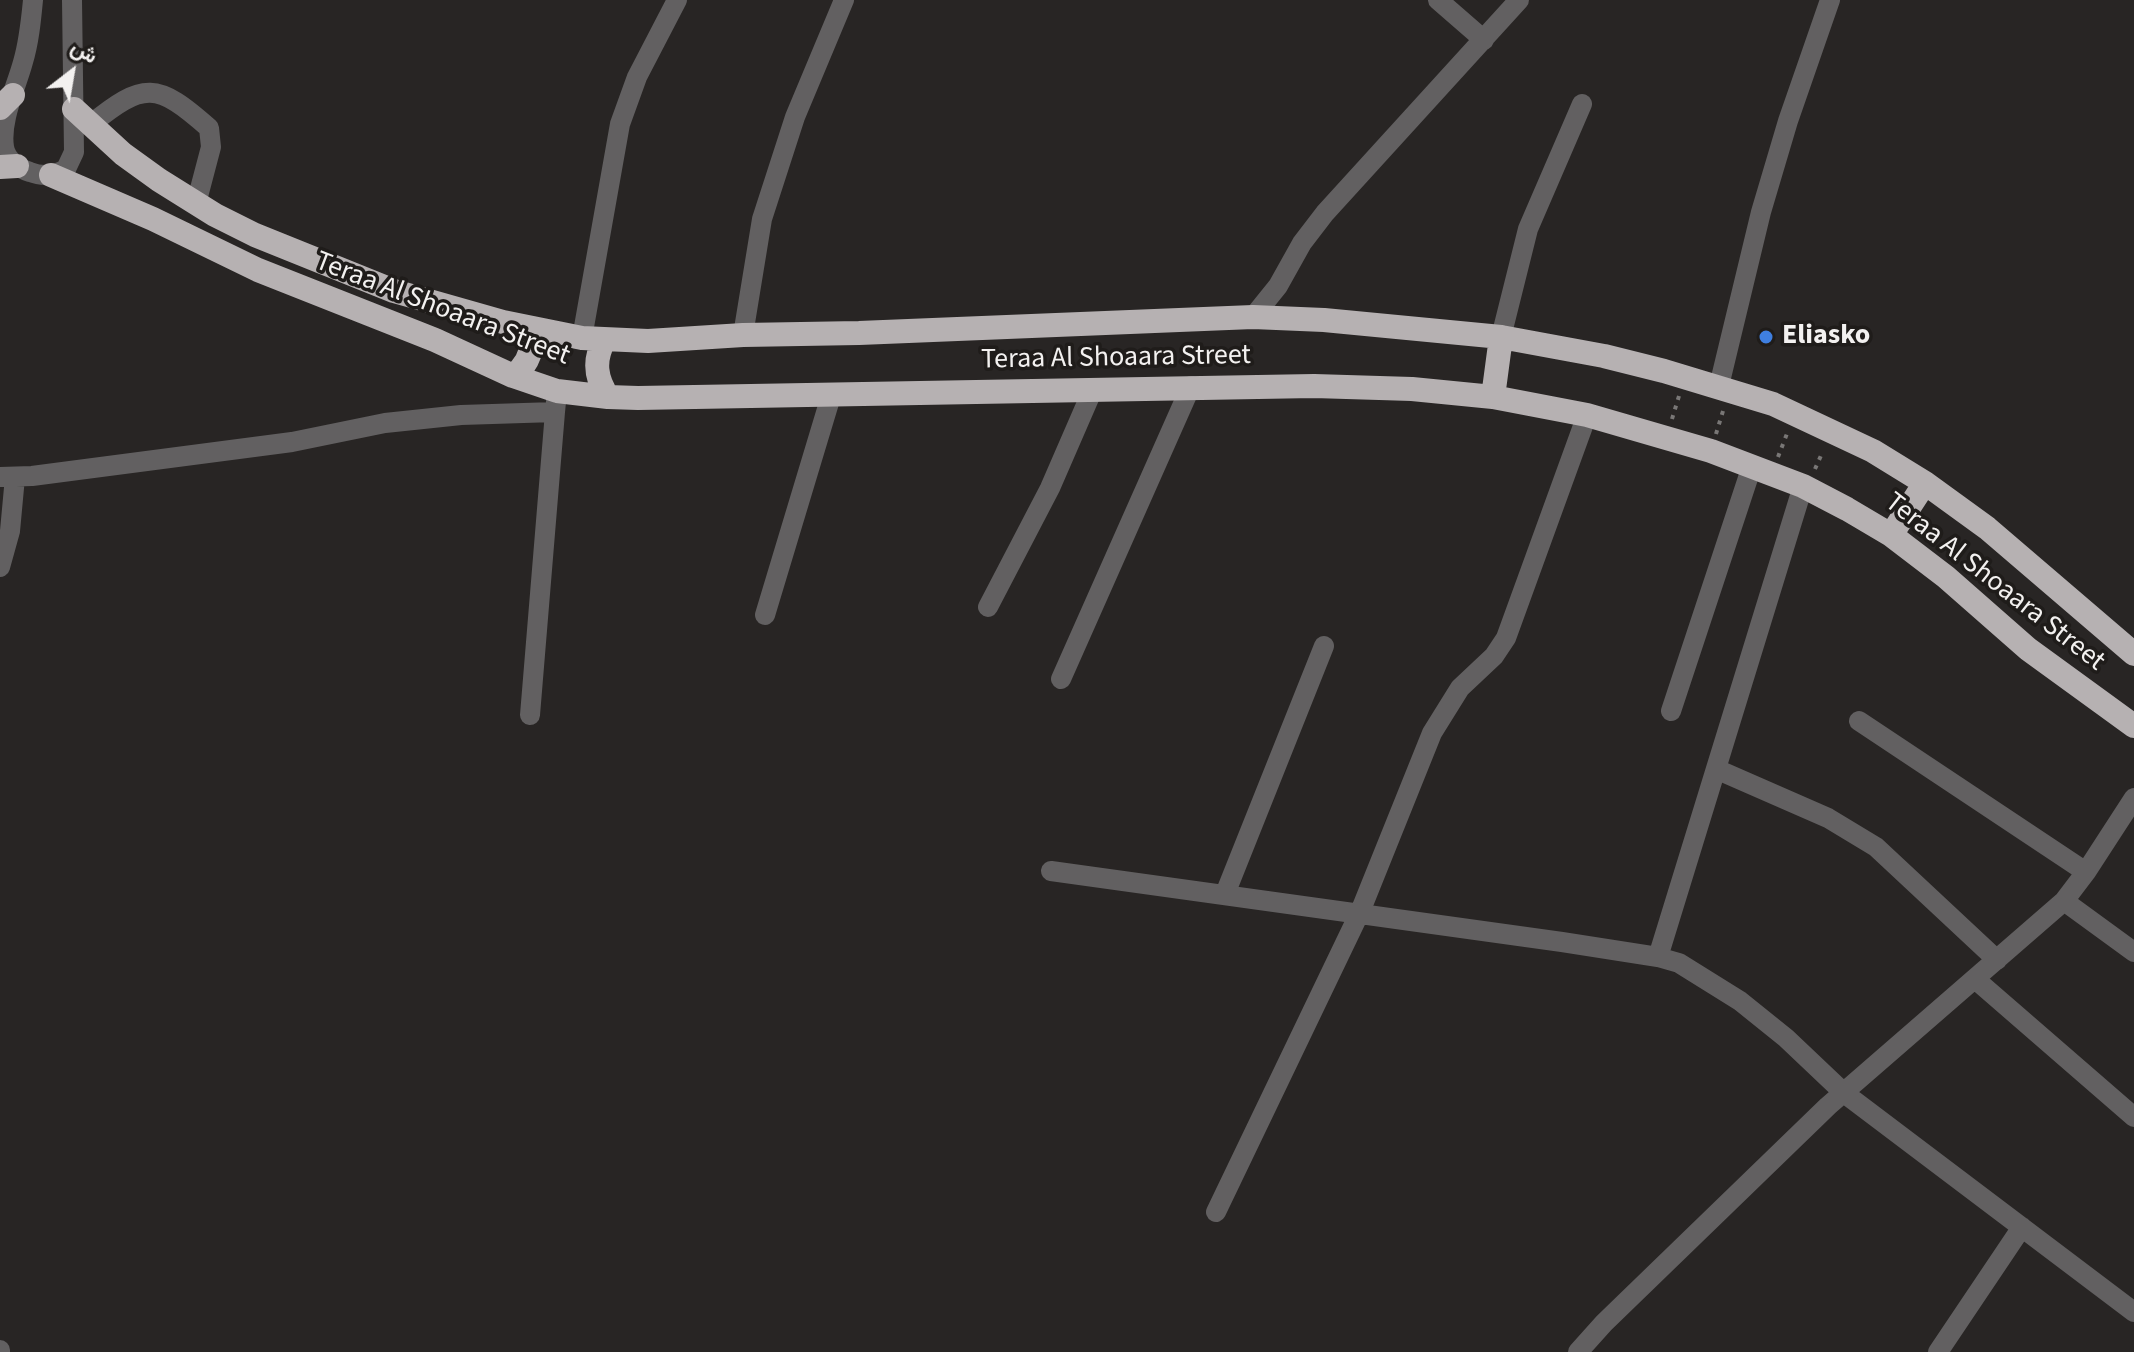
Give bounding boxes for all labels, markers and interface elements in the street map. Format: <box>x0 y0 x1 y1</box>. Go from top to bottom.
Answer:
text: ش <box>65 31 104 72</box>
north arrow <box>32 32 112 112</box>
street label: Teraa Al Shoaara Street <box>310 246 574 374</box>
place label: Eliasko <box>1782 320 1870 354</box>
marker: Eliasko <box>1757 328 1775 346</box>
street label: Teraa Al Shoaara Street <box>981 340 1251 378</box>
street label: Teraa Al Shoaara Street <box>1877 487 2111 679</box>

